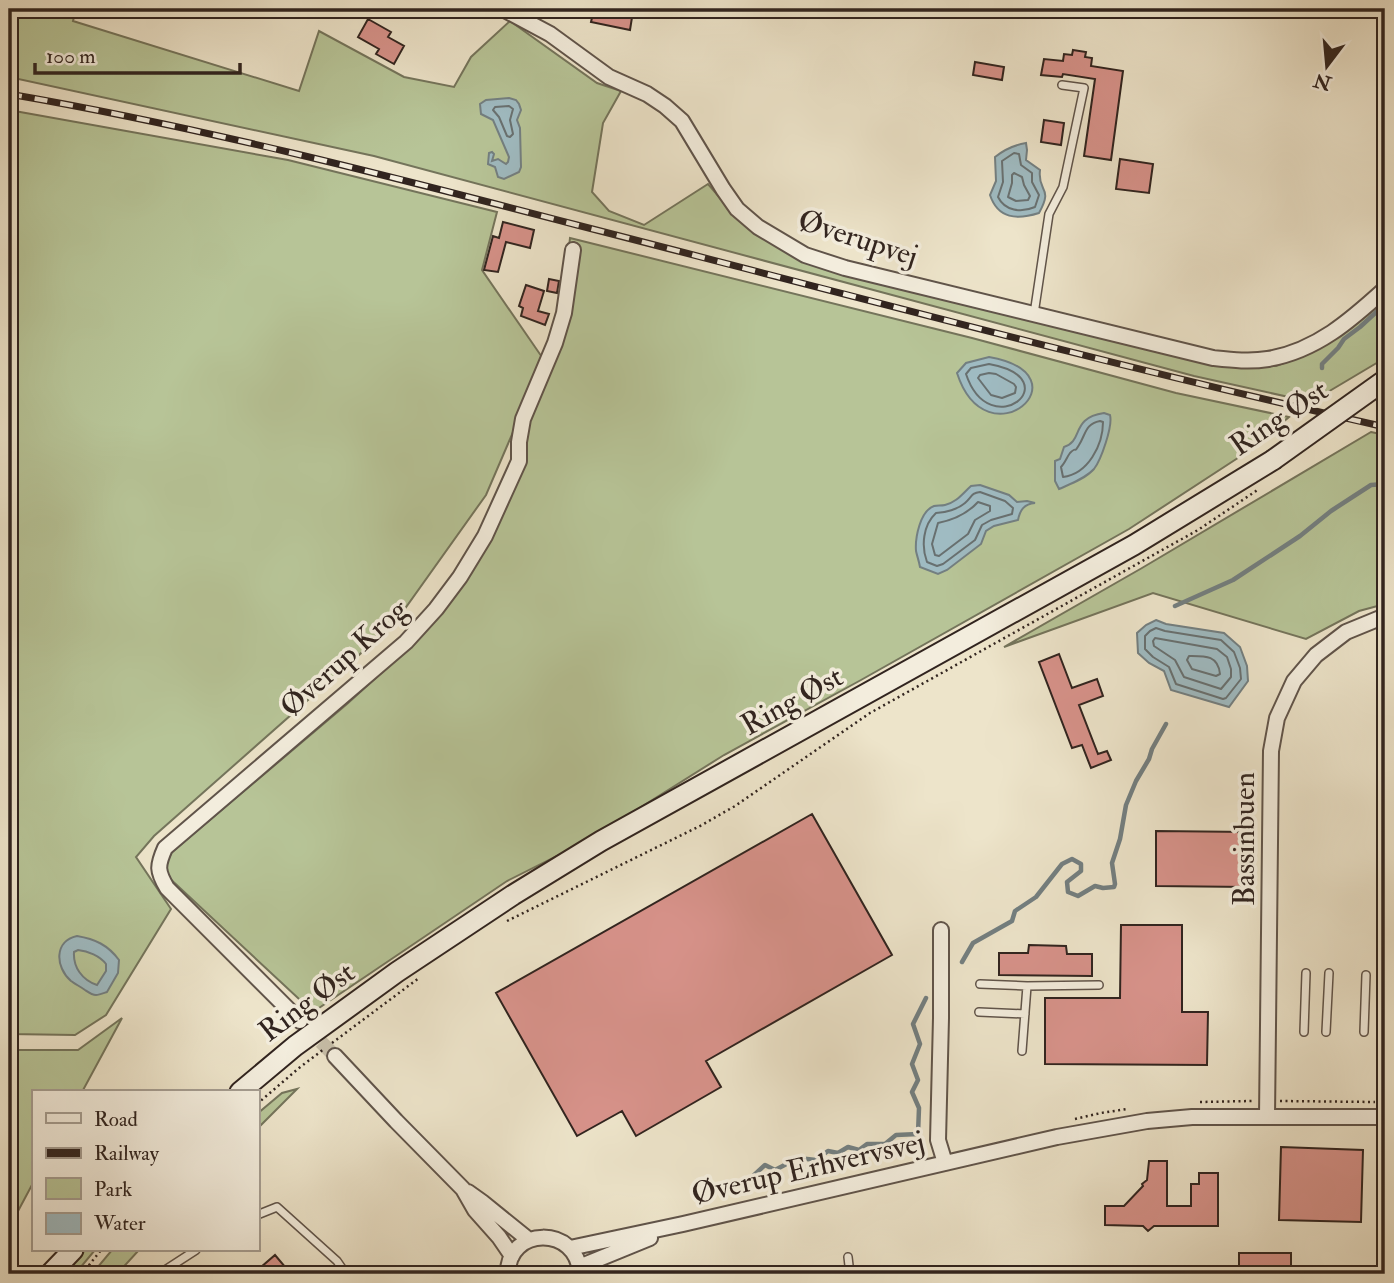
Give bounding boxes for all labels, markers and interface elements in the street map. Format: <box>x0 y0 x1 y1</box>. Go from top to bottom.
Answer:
scale bar <box>35 32 240 76</box>
north arrow <box>1292 32 1362 102</box>
text: 100 m <box>46 43 96 70</box>
text: N <box>1310 67 1335 96</box>
street label: Øverupvej <box>794 201 922 275</box>
street label: Ring Øst <box>1223 372 1335 464</box>
street label: Øverup Krog <box>273 590 416 725</box>
street label: Ring Øst <box>735 658 850 744</box>
street label: Bassinbuen <box>1226 772 1263 906</box>
street label: Ring Øst <box>252 954 362 1050</box>
legend <box>32 1090 259 1252</box>
text: Road <box>94 1106 139 1133</box>
street label: Øverup Erhvervsvej <box>688 1123 928 1213</box>
text: Railway <box>94 1140 160 1167</box>
text: Park <box>94 1176 132 1203</box>
text: Water <box>93 1210 146 1237</box>

